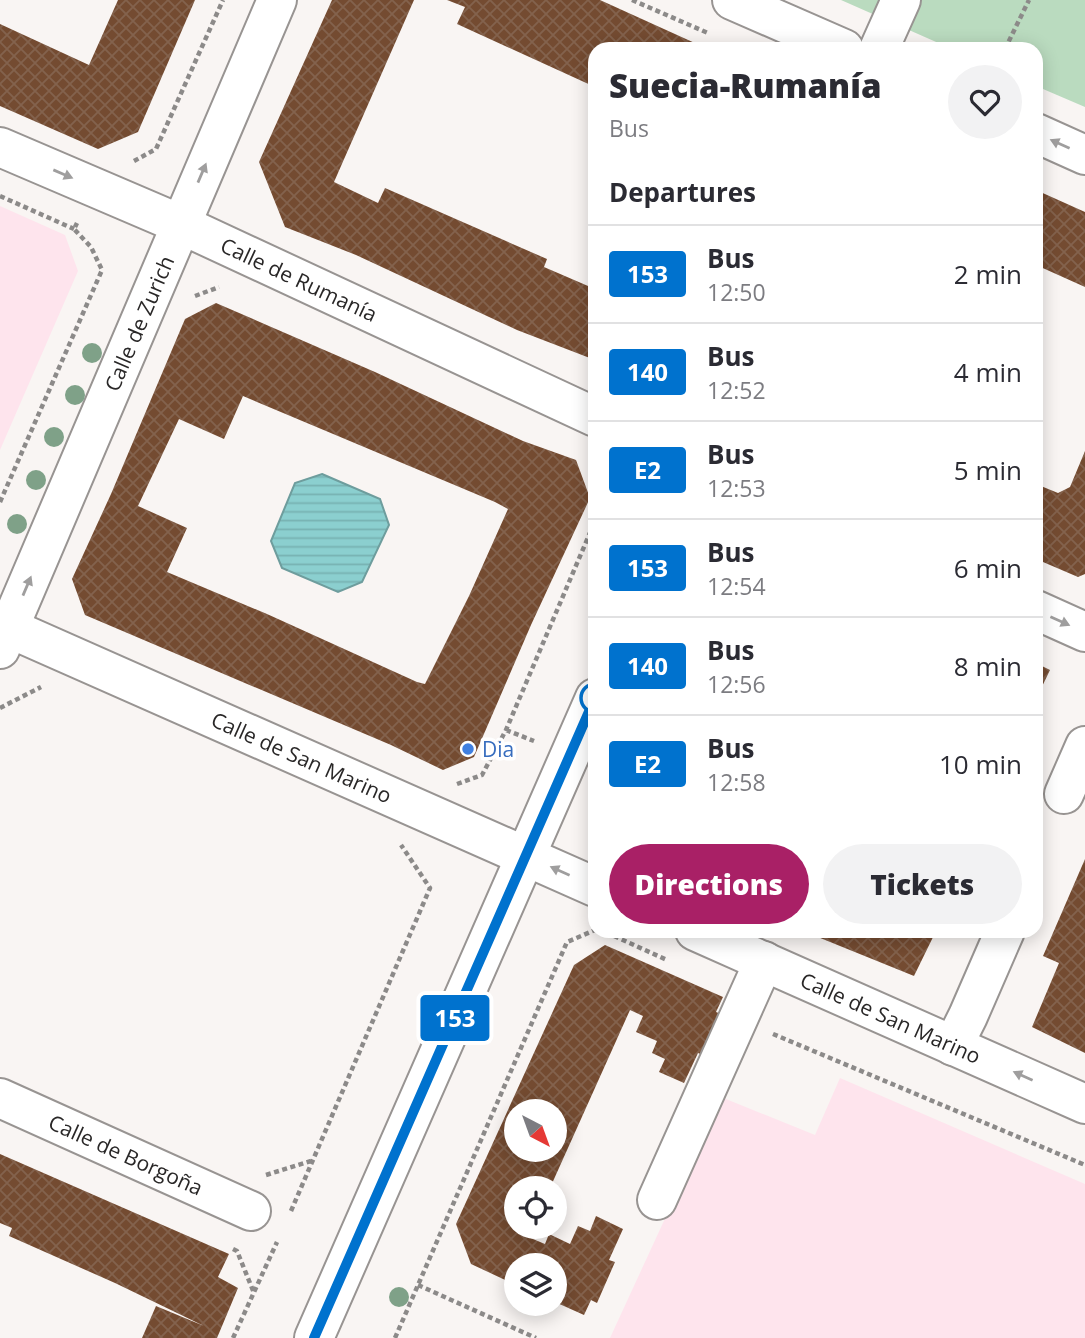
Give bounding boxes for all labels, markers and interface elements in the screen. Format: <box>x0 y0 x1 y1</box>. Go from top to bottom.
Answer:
text: Suecia-Rumanía <box>609 63 882 108</box>
button: heart <box>948 65 1022 139</box>
text: Bus <box>609 112 649 144</box>
one-way arrow <box>1050 138 1071 149</box>
one-way arrow <box>197 163 208 184</box>
one-way arrow <box>52 168 73 179</box>
text: Departures <box>609 174 756 210</box>
street label: Calle de Rumanía <box>216 231 382 328</box>
text: Bus <box>707 240 754 276</box>
street label: Calle de Zurich <box>98 251 180 395</box>
text: 2 min <box>954 256 1022 292</box>
text: 153 <box>627 257 668 290</box>
text: 12:50 <box>707 276 766 308</box>
text: Bus <box>707 338 754 374</box>
text: 4 min <box>954 354 1022 390</box>
text: 140 <box>627 355 668 388</box>
text: 12:52 <box>707 374 766 406</box>
text: Bus <box>707 436 754 472</box>
text: 5 min <box>954 452 1022 488</box>
text: E2 <box>634 453 661 486</box>
text: 12:53 <box>707 472 766 504</box>
text: Bus <box>707 534 754 570</box>
text: 6 min <box>954 550 1022 586</box>
text: 153 <box>627 551 668 584</box>
text: 12:54 <box>707 570 766 602</box>
one-way arrow <box>21 576 33 596</box>
one-way arrow <box>1050 616 1071 627</box>
text: Bus <box>707 632 754 668</box>
text: 8 min <box>954 648 1022 684</box>
text: 140 <box>627 649 668 682</box>
text: 12:56 <box>707 668 766 700</box>
unlabelled marker <box>580 683 610 713</box>
street label: Calle de San Marino <box>207 705 396 809</box>
text: Bus <box>707 730 754 766</box>
place label: Dia <box>482 735 514 763</box>
marker: Dia <box>460 741 476 757</box>
text: 10 min <box>939 746 1022 782</box>
text: E2 <box>634 747 661 780</box>
text: 12:58 <box>707 766 766 798</box>
button: Directions <box>609 844 809 924</box>
button: Tickets <box>823 844 1022 924</box>
one-way arrow <box>550 865 571 876</box>
street label: Calle de San Marino <box>796 966 985 1070</box>
line badge: 153 <box>415 995 495 1041</box>
text: 153 <box>434 1001 476 1034</box>
one-way arrow <box>1012 1070 1033 1081</box>
north arrow <box>504 1099 567 1162</box>
map controls <box>504 1099 567 1316</box>
street label: Calle de Borgoña <box>44 1108 207 1202</box>
button: locate <box>504 1176 567 1239</box>
button: layers <box>504 1253 567 1316</box>

